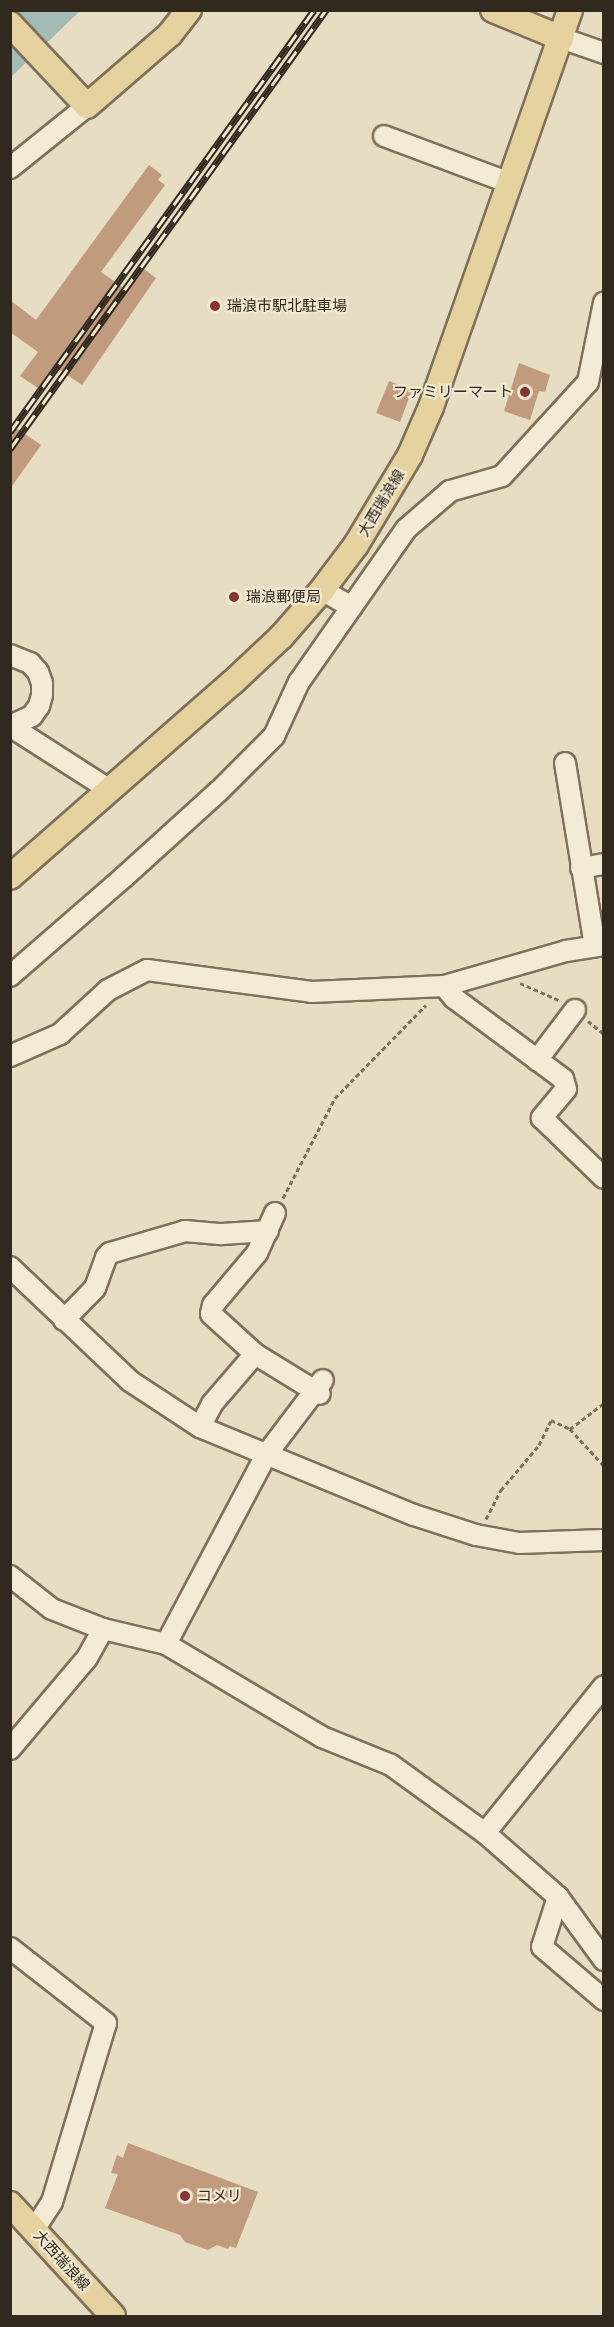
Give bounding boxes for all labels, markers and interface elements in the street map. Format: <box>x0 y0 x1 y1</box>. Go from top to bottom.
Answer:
place label: 瑞浪市駅北駐車場 <box>227 297 347 315</box>
marker: 瑞浪市駅北駐車場 <box>208 299 222 313</box>
place label: ファミリーマート <box>393 383 513 401</box>
marker: ファミリーマート <box>518 385 532 399</box>
street label: 大西瑞浪線 <box>354 466 408 540</box>
place label: 瑞浪郵便局 <box>246 588 321 606</box>
marker: 瑞浪郵便局 <box>227 590 241 604</box>
place label: コメリ <box>197 2187 242 2205</box>
marker: コメリ <box>178 2189 192 2203</box>
street label: 大西瑞浪線 <box>30 2226 94 2294</box>

